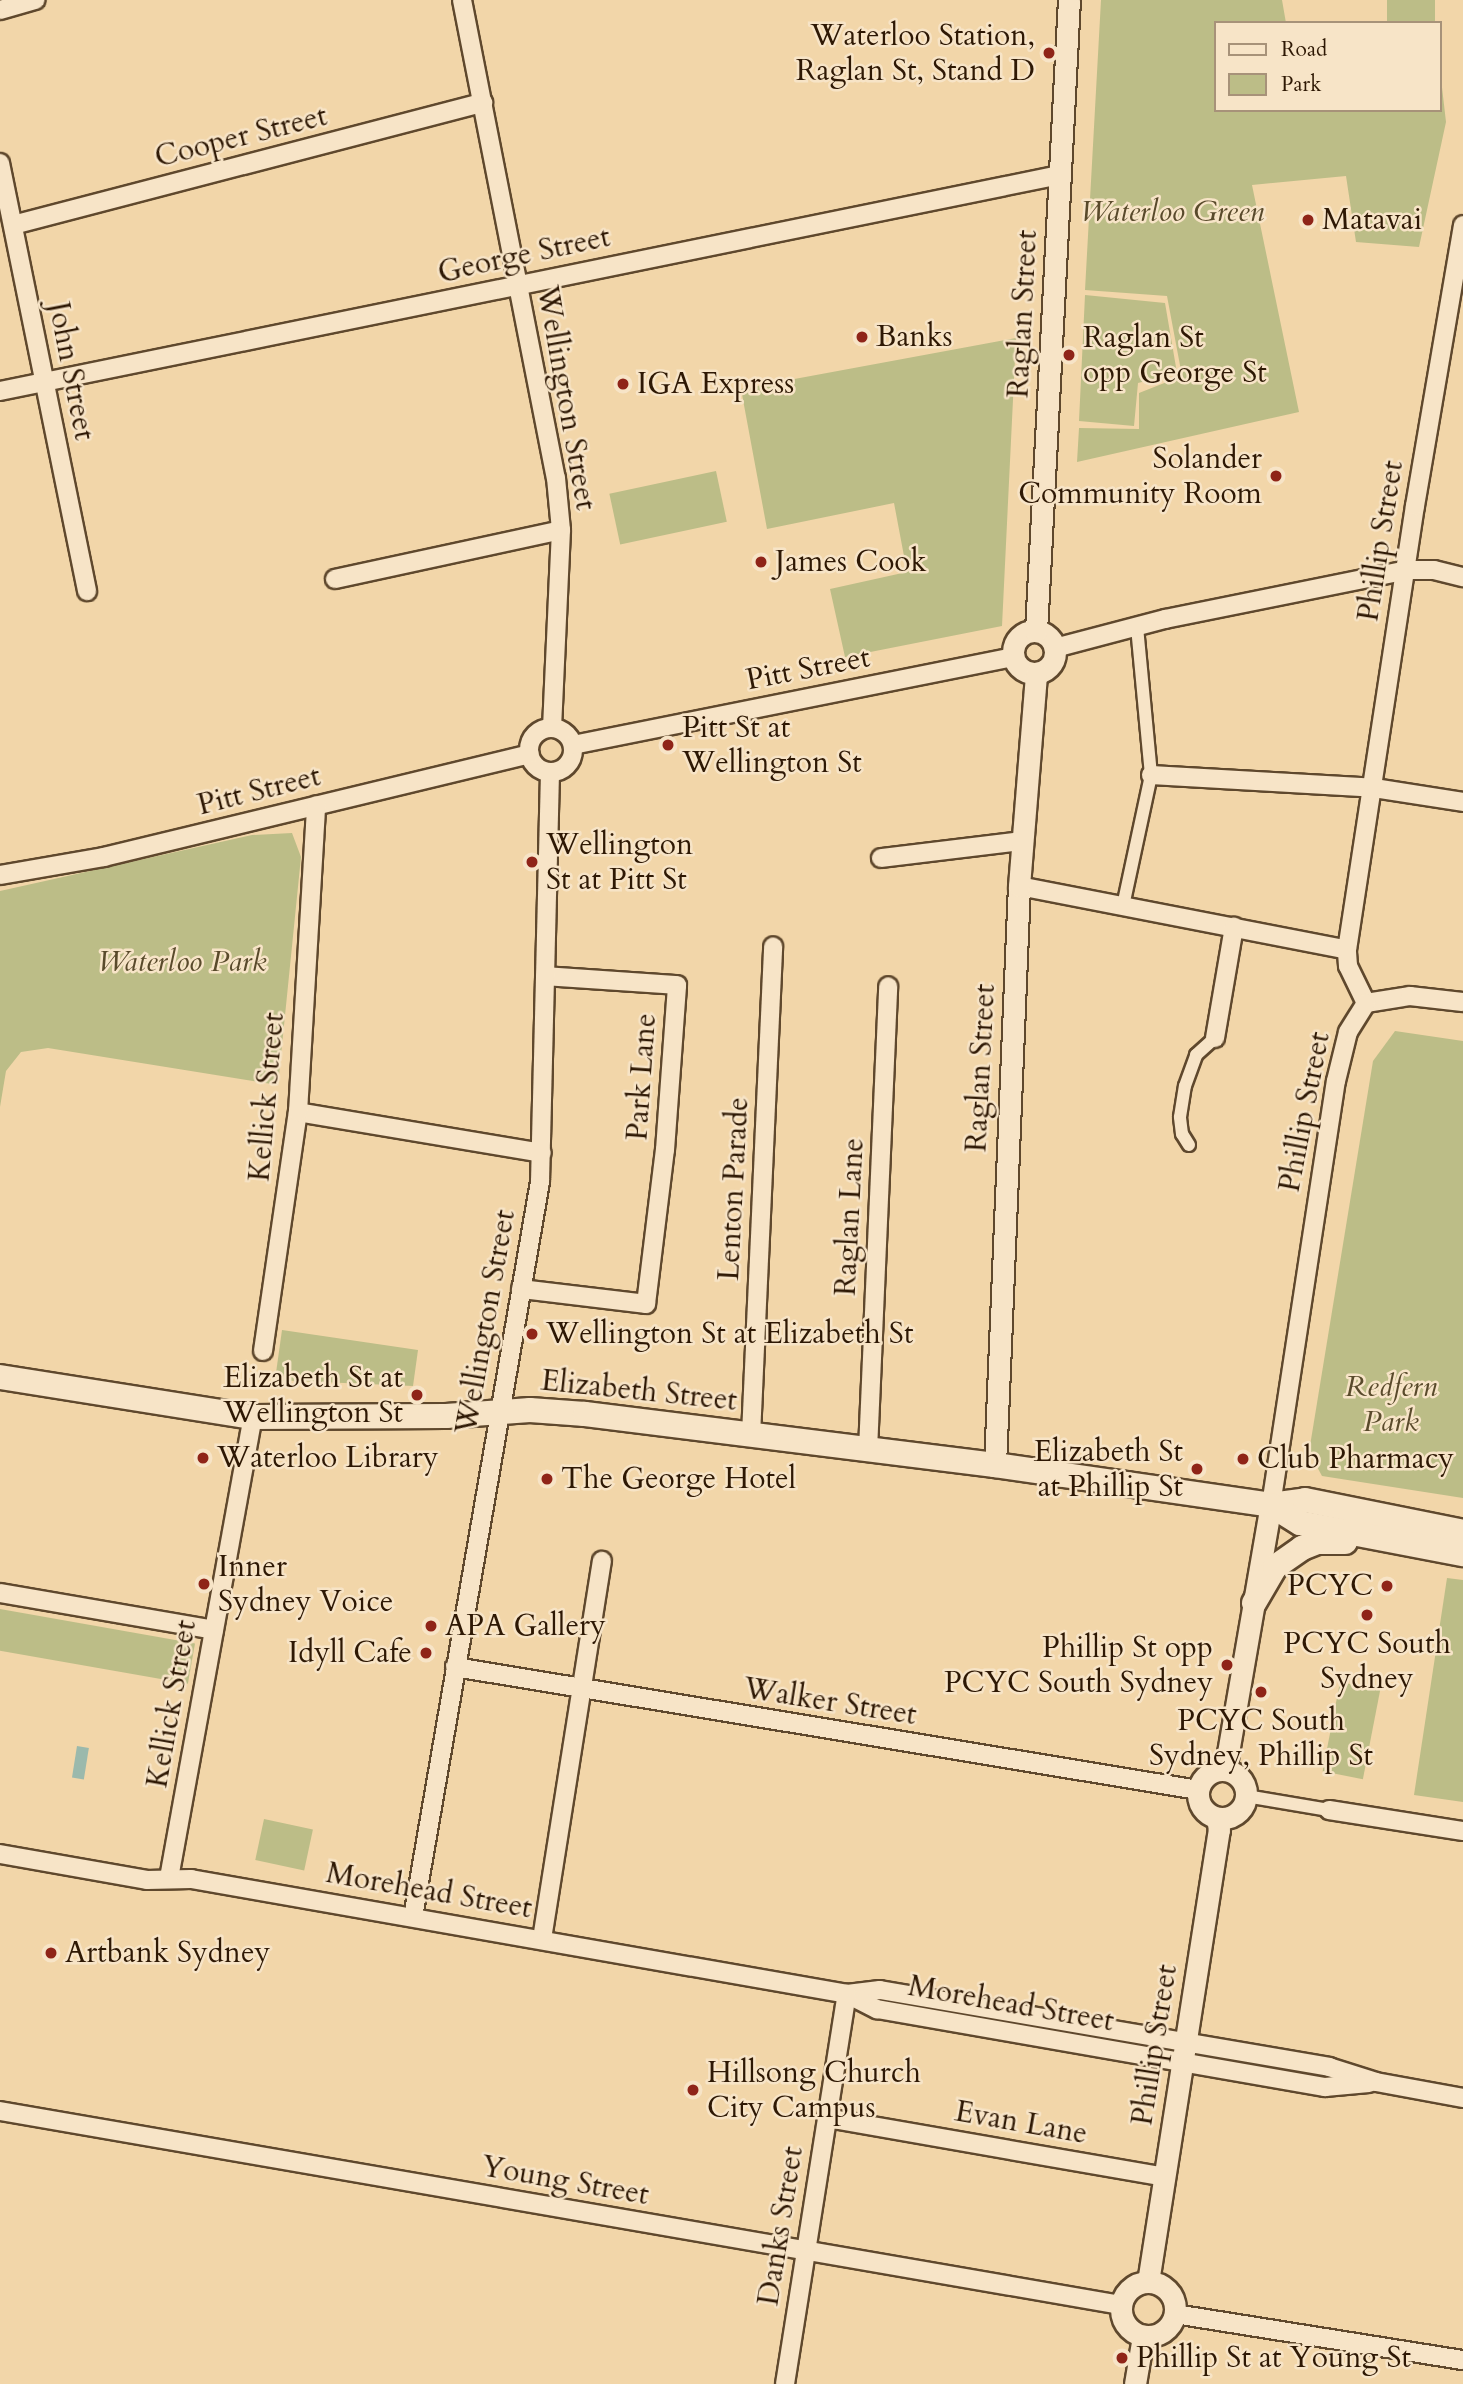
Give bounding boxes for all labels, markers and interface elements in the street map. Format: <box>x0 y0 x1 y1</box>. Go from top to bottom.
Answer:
place label: Waterloo Station, Raglan St, Stand D <box>796 18 1035 88</box>
legend <box>1214 21 1442 112</box>
text: Road <box>1281 35 1327 64</box>
marker: Waterloo Station, Raglan St, Stand D <box>1041 45 1057 61</box>
text: Park <box>1281 70 1321 99</box>
street label: Cooper Street <box>151 98 331 176</box>
park label: Waterloo Green <box>1080 194 1264 230</box>
place label: Matavai <box>1322 202 1422 238</box>
marker: Matavai <box>1300 212 1316 228</box>
street label: George Street <box>435 219 613 291</box>
street label: Raglan Street <box>1001 229 1045 399</box>
street label: Wellington Street <box>529 283 603 513</box>
street label: John Street <box>40 299 102 443</box>
place label: Banks <box>876 319 952 355</box>
place label: Raglan St opp George St <box>1083 320 1267 390</box>
marker: Banks <box>854 329 870 345</box>
marker: Raglan St opp George St <box>1061 347 1077 363</box>
place label: IGA Express <box>637 366 794 402</box>
marker: IGA Express <box>615 376 631 392</box>
place label: Solander Community Room <box>1018 441 1262 512</box>
street label: Phillip Street <box>1351 458 1411 624</box>
marker: Solander Community Room <box>1268 468 1284 484</box>
place label: James Cook <box>775 544 927 580</box>
marker: James Cook <box>753 554 769 570</box>
street label: Pitt Street <box>743 639 873 699</box>
place label: Pitt St at Wellington St <box>682 710 862 780</box>
marker: Pitt St at Wellington St <box>660 737 676 753</box>
street label: Pitt Street <box>194 758 324 824</box>
place label: Wellington St at Pitt St <box>546 827 693 897</box>
marker: Wellington St at Pitt St <box>524 854 540 870</box>
park label: Waterloo Park <box>97 944 267 980</box>
street label: Raglan Street <box>959 983 1003 1153</box>
street label: Kellick Street <box>242 1011 292 1183</box>
street label: Park Lane <box>620 1012 664 1142</box>
street label: Phillip Street <box>1272 1029 1338 1195</box>
street label: Lenton Parade <box>711 1096 757 1282</box>
street label: Raglan Lane <box>828 1137 872 1297</box>
street label: Wellington Street <box>449 1207 523 1437</box>
place label: Wellington St at Elizabeth St <box>546 1316 913 1352</box>
marker: Wellington St at Elizabeth St <box>524 1326 540 1342</box>
place label: Elizabeth St at Wellington St <box>223 1360 403 1430</box>
street label: Elizabeth Street <box>539 1363 739 1419</box>
park label: Redfern Park <box>1345 1369 1437 1440</box>
marker: Elizabeth St at Wellington St <box>409 1387 425 1403</box>
place label: Elizabeth St at Phillip St <box>1034 1434 1183 1504</box>
place label: Waterloo Library <box>217 1440 439 1476</box>
place label: Club Pharmacy <box>1257 1441 1454 1477</box>
marker: Waterloo Library <box>195 1450 211 1466</box>
marker: Club Pharmacy <box>1235 1451 1251 1467</box>
place label: The George Hotel <box>561 1461 796 1497</box>
marker: Elizabeth St at Phillip St <box>1189 1461 1205 1477</box>
marker: The George Hotel <box>539 1471 555 1487</box>
place label: Inner Sydney Voice <box>218 1549 393 1620</box>
place label: PCYC <box>1287 1568 1373 1604</box>
marker: Inner Sydney Voice <box>196 1576 212 1592</box>
marker: PCYC <box>1379 1578 1395 1594</box>
marker: PCYC South Sydney <box>1359 1607 1375 1623</box>
place label: APA Gallery <box>445 1608 606 1644</box>
street label: Kellick Street <box>140 1617 204 1791</box>
marker: APA Gallery <box>423 1618 439 1634</box>
place label: PCYC South Sydney <box>1283 1626 1451 1696</box>
place label: Phillip St opp PCYC South Sydney <box>944 1630 1213 1700</box>
place label: Idyll Cafe <box>288 1635 412 1671</box>
marker: Idyll Cafe <box>418 1645 434 1661</box>
marker: Phillip St opp PCYC South Sydney <box>1219 1657 1235 1673</box>
street label: Walker Street <box>741 1671 919 1733</box>
marker: PCYC South Sydney, Phillip St <box>1253 1684 1269 1700</box>
place label: PCYC South Sydney, Phillip St <box>1149 1703 1373 1774</box>
street label: Morehead Street <box>323 1855 535 1927</box>
place label: Artbank Sydney <box>65 1935 270 1971</box>
marker: Artbank Sydney <box>43 1945 59 1961</box>
street label: Phillip Street <box>1125 1962 1185 2128</box>
street label: Morehead Street <box>905 1968 1117 2040</box>
place label: Hillsong Church City Campus <box>707 2055 921 2126</box>
marker: Hillsong Church City Campus <box>685 2082 701 2098</box>
street label: Evan Lane <box>952 2094 1090 2152</box>
street label: Danks Street <box>751 2144 811 2308</box>
street label: Young Street <box>479 2149 651 2213</box>
place label: Phillip St at Young St <box>1136 2340 1411 2376</box>
marker: Phillip St at Young St <box>1114 2350 1130 2366</box>

